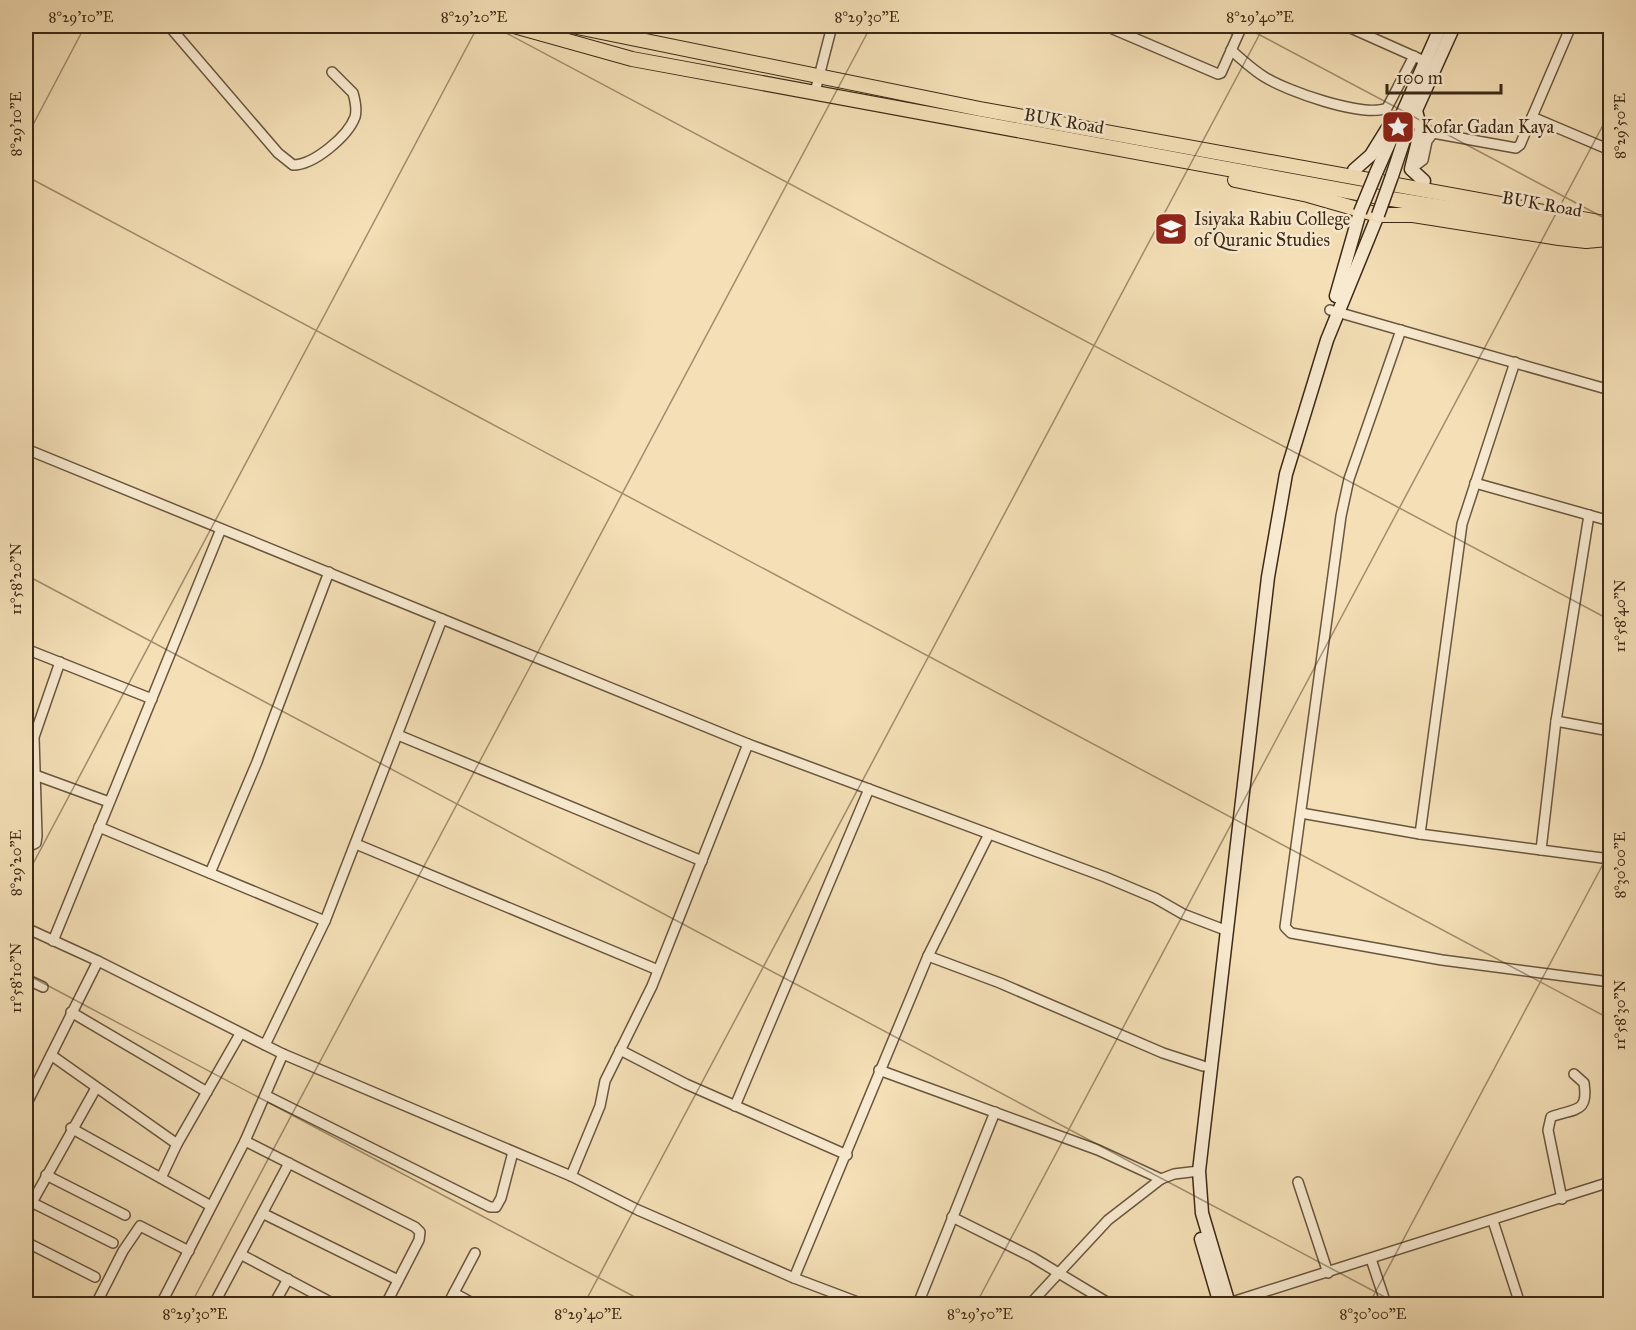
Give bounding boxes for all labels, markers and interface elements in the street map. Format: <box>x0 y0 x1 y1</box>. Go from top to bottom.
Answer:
text: 8°29'10"E <box>49 8 114 26</box>
text: 8°29'20"E <box>441 8 507 26</box>
text: 8°29'30"E <box>834 8 900 26</box>
text: 8°29'40"E <box>1226 8 1294 26</box>
scale bar <box>1387 57 1501 95</box>
text: 100 m <box>1396 67 1443 89</box>
text: 8°29'10"E <box>7 91 25 156</box>
text: 8°29'50"E <box>1611 93 1629 159</box>
street label: BUK Road <box>1022 103 1106 139</box>
place icon: Kofar Gadan Kaya <box>1380 109 1416 145</box>
place label: Kofar Gadan Kaya <box>1421 116 1554 138</box>
street label: BUK Road <box>1500 186 1584 222</box>
place label: Isiyaka Rabiu College of Quranic Studies <box>1194 208 1350 251</box>
school or university icon: Isiyaka Rabiu College of Quranic Studies <box>1153 211 1189 247</box>
text: 11°58'20"N <box>7 543 25 615</box>
text: 11°58'40"N <box>1611 579 1629 652</box>
text: 8°29'20"E <box>7 830 25 896</box>
text: 8°30'00"E <box>1611 831 1629 899</box>
text: 11°58'10"N <box>7 943 25 1013</box>
text: 11°58'30"N <box>1611 980 1629 1050</box>
text: 8°29'30"E <box>162 1305 228 1323</box>
text: 8°29'40"E <box>554 1305 622 1323</box>
text: 8°29'50"E <box>947 1305 1013 1323</box>
text: 8°30'00"E <box>1339 1305 1407 1323</box>

